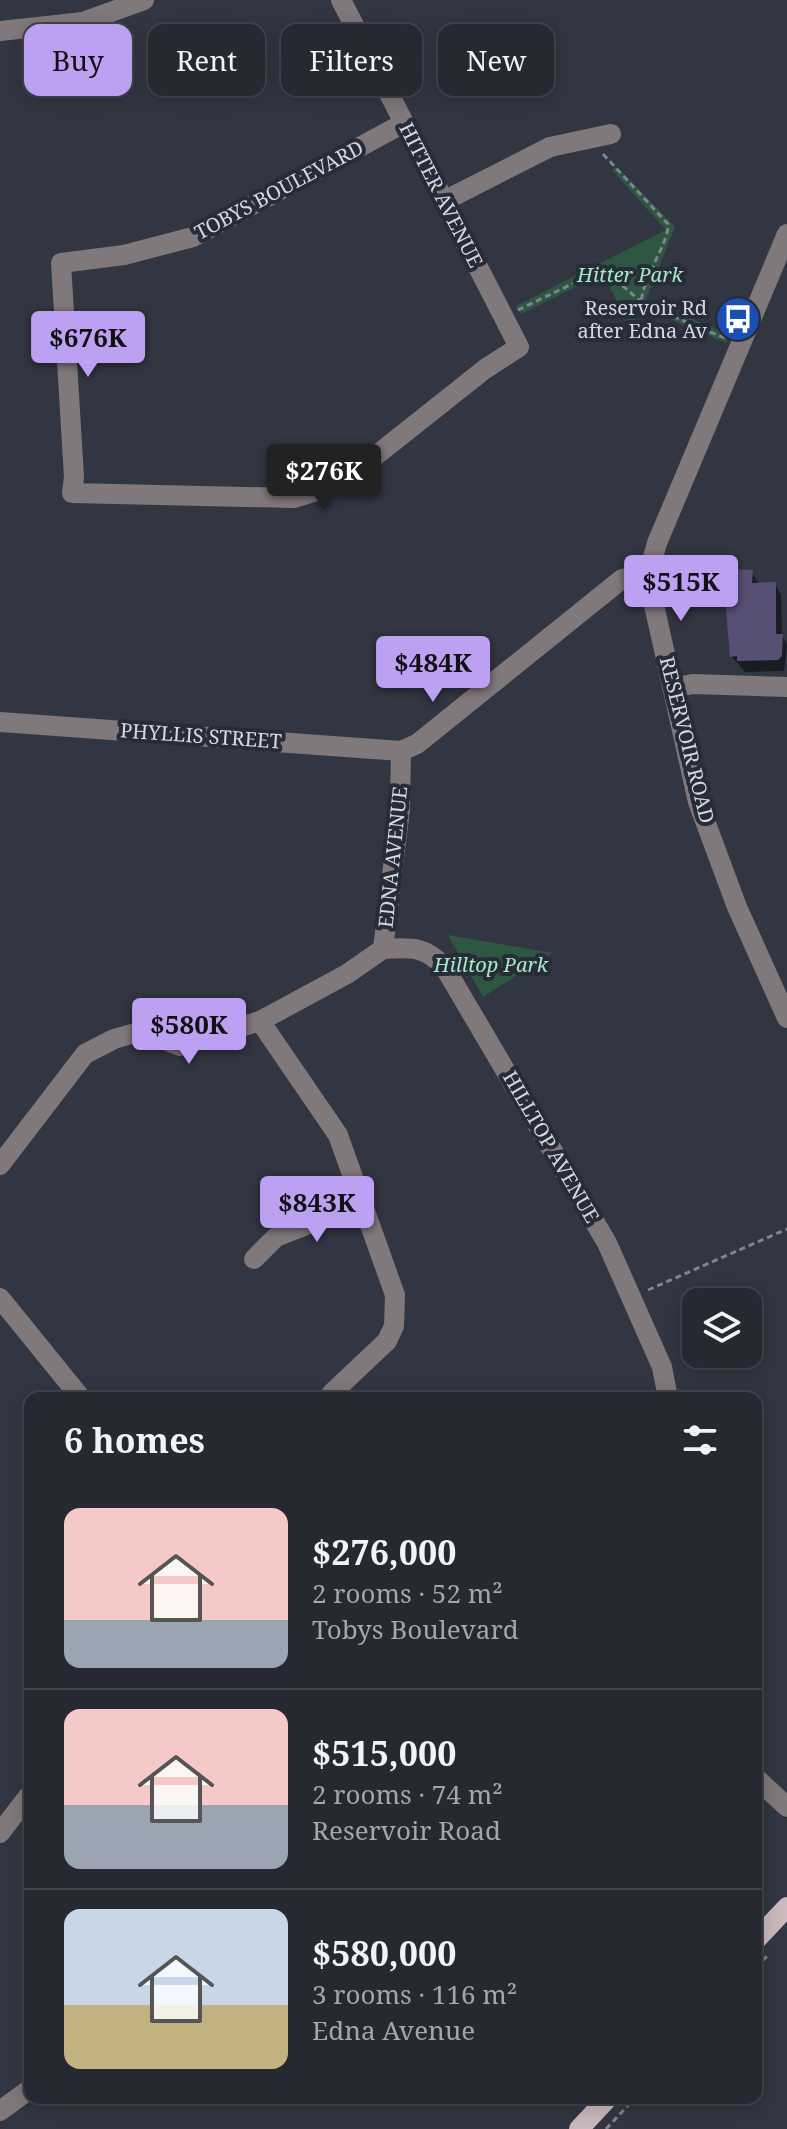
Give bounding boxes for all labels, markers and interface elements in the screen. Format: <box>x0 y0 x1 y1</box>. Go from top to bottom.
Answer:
chip: Buy <box>24 24 132 96</box>
chip: Rent <box>148 24 265 96</box>
chip: Filters <box>281 24 422 96</box>
chip: New <box>438 24 554 96</box>
street label: HITTER AVENUE <box>393 118 490 272</box>
street label: TOBYS BOULEVARD <box>190 134 368 246</box>
park label: Hitter Park <box>576 261 684 288</box>
place label: Reservoir Rd after Edna Av <box>577 294 707 344</box>
bus stop icon: Reservoir Rd after Edna Av <box>714 295 762 343</box>
pin: $676K <box>32 311 144 379</box>
text: $676K <box>49 319 127 355</box>
pin: $276K <box>268 444 380 512</box>
text: $276K <box>285 452 363 488</box>
pin: $515K <box>625 555 737 623</box>
text: $515K <box>642 563 720 599</box>
pin: $484K <box>377 636 489 704</box>
text: $484K <box>394 644 472 680</box>
street label: RESERVOIR ROAD <box>654 654 721 826</box>
street label: PHYLLIS STREET <box>119 716 283 755</box>
street label: EDNA AVENUE <box>372 785 413 929</box>
park label: Hilltop Park <box>433 951 549 978</box>
pin: $580K <box>133 998 245 1066</box>
text: $580K <box>150 1006 228 1042</box>
street label: HILLTOP AVENUE <box>497 1066 606 1228</box>
pin: $843K <box>261 1176 373 1244</box>
text: $843K <box>278 1184 356 1220</box>
map controls <box>682 1288 762 1368</box>
button: layers <box>682 1288 762 1368</box>
text: 6 homes <box>64 1417 205 1463</box>
icon: filters <box>678 1418 722 1462</box>
text: $276,000 <box>312 1529 456 1575</box>
icon: home <box>128 1540 224 1636</box>
text: 2 rooms · 52 m² <box>312 1575 503 1611</box>
text: Tobys Boulevard <box>312 1611 519 1647</box>
text: $515,000 <box>312 1730 456 1776</box>
icon: home <box>128 1741 224 1837</box>
text: 2 rooms · 74 m² <box>312 1776 503 1812</box>
text: Reservoir Road <box>312 1812 501 1848</box>
text: $580,000 <box>312 1930 456 1976</box>
icon: home <box>128 1941 224 2037</box>
text: 3 rooms · 116 m² <box>312 1976 517 2012</box>
text: Edna Avenue <box>312 2012 475 2048</box>

